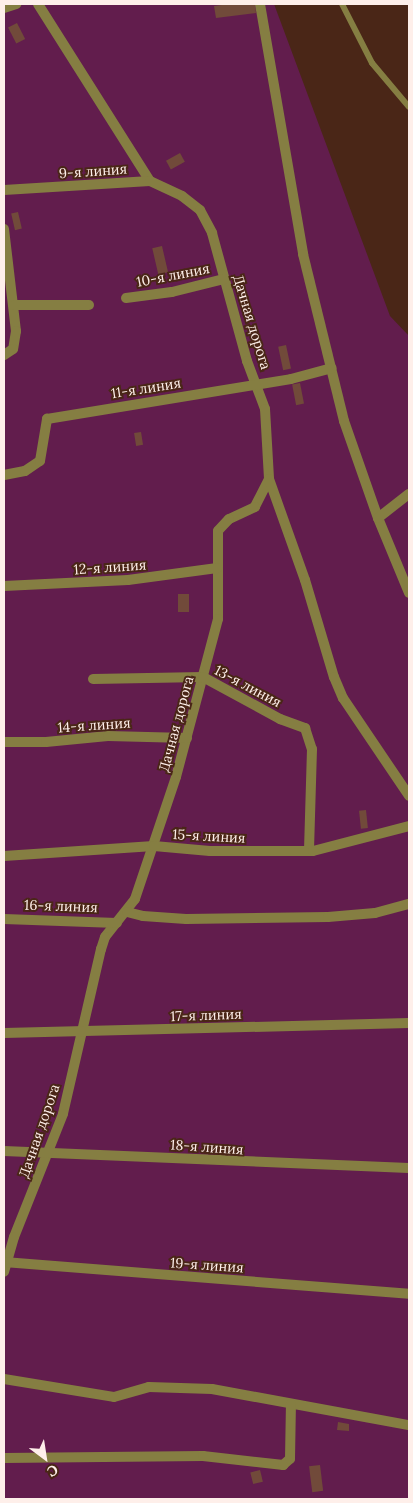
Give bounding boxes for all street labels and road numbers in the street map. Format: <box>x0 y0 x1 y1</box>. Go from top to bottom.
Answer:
street label: 9-я линия <box>58 160 128 182</box>
street label: 10-я линия <box>135 260 211 290</box>
street label: Дачная дорога <box>230 273 274 371</box>
street label: 11-я линия <box>110 374 182 402</box>
street label: 12-я линия <box>73 556 147 578</box>
street label: 13-я линия <box>212 661 284 711</box>
street label: Дачная дорога <box>155 674 197 774</box>
street label: 14-я линия <box>57 714 131 736</box>
street label: 15-я линия <box>172 826 246 846</box>
street label: 16-я линия <box>24 896 98 916</box>
street label: 17-я линия <box>170 1005 242 1025</box>
street label: Дачная дорога <box>15 1082 63 1180</box>
street label: 18-я линия <box>170 1136 244 1158</box>
street label: 19-я линия <box>170 1254 244 1276</box>

